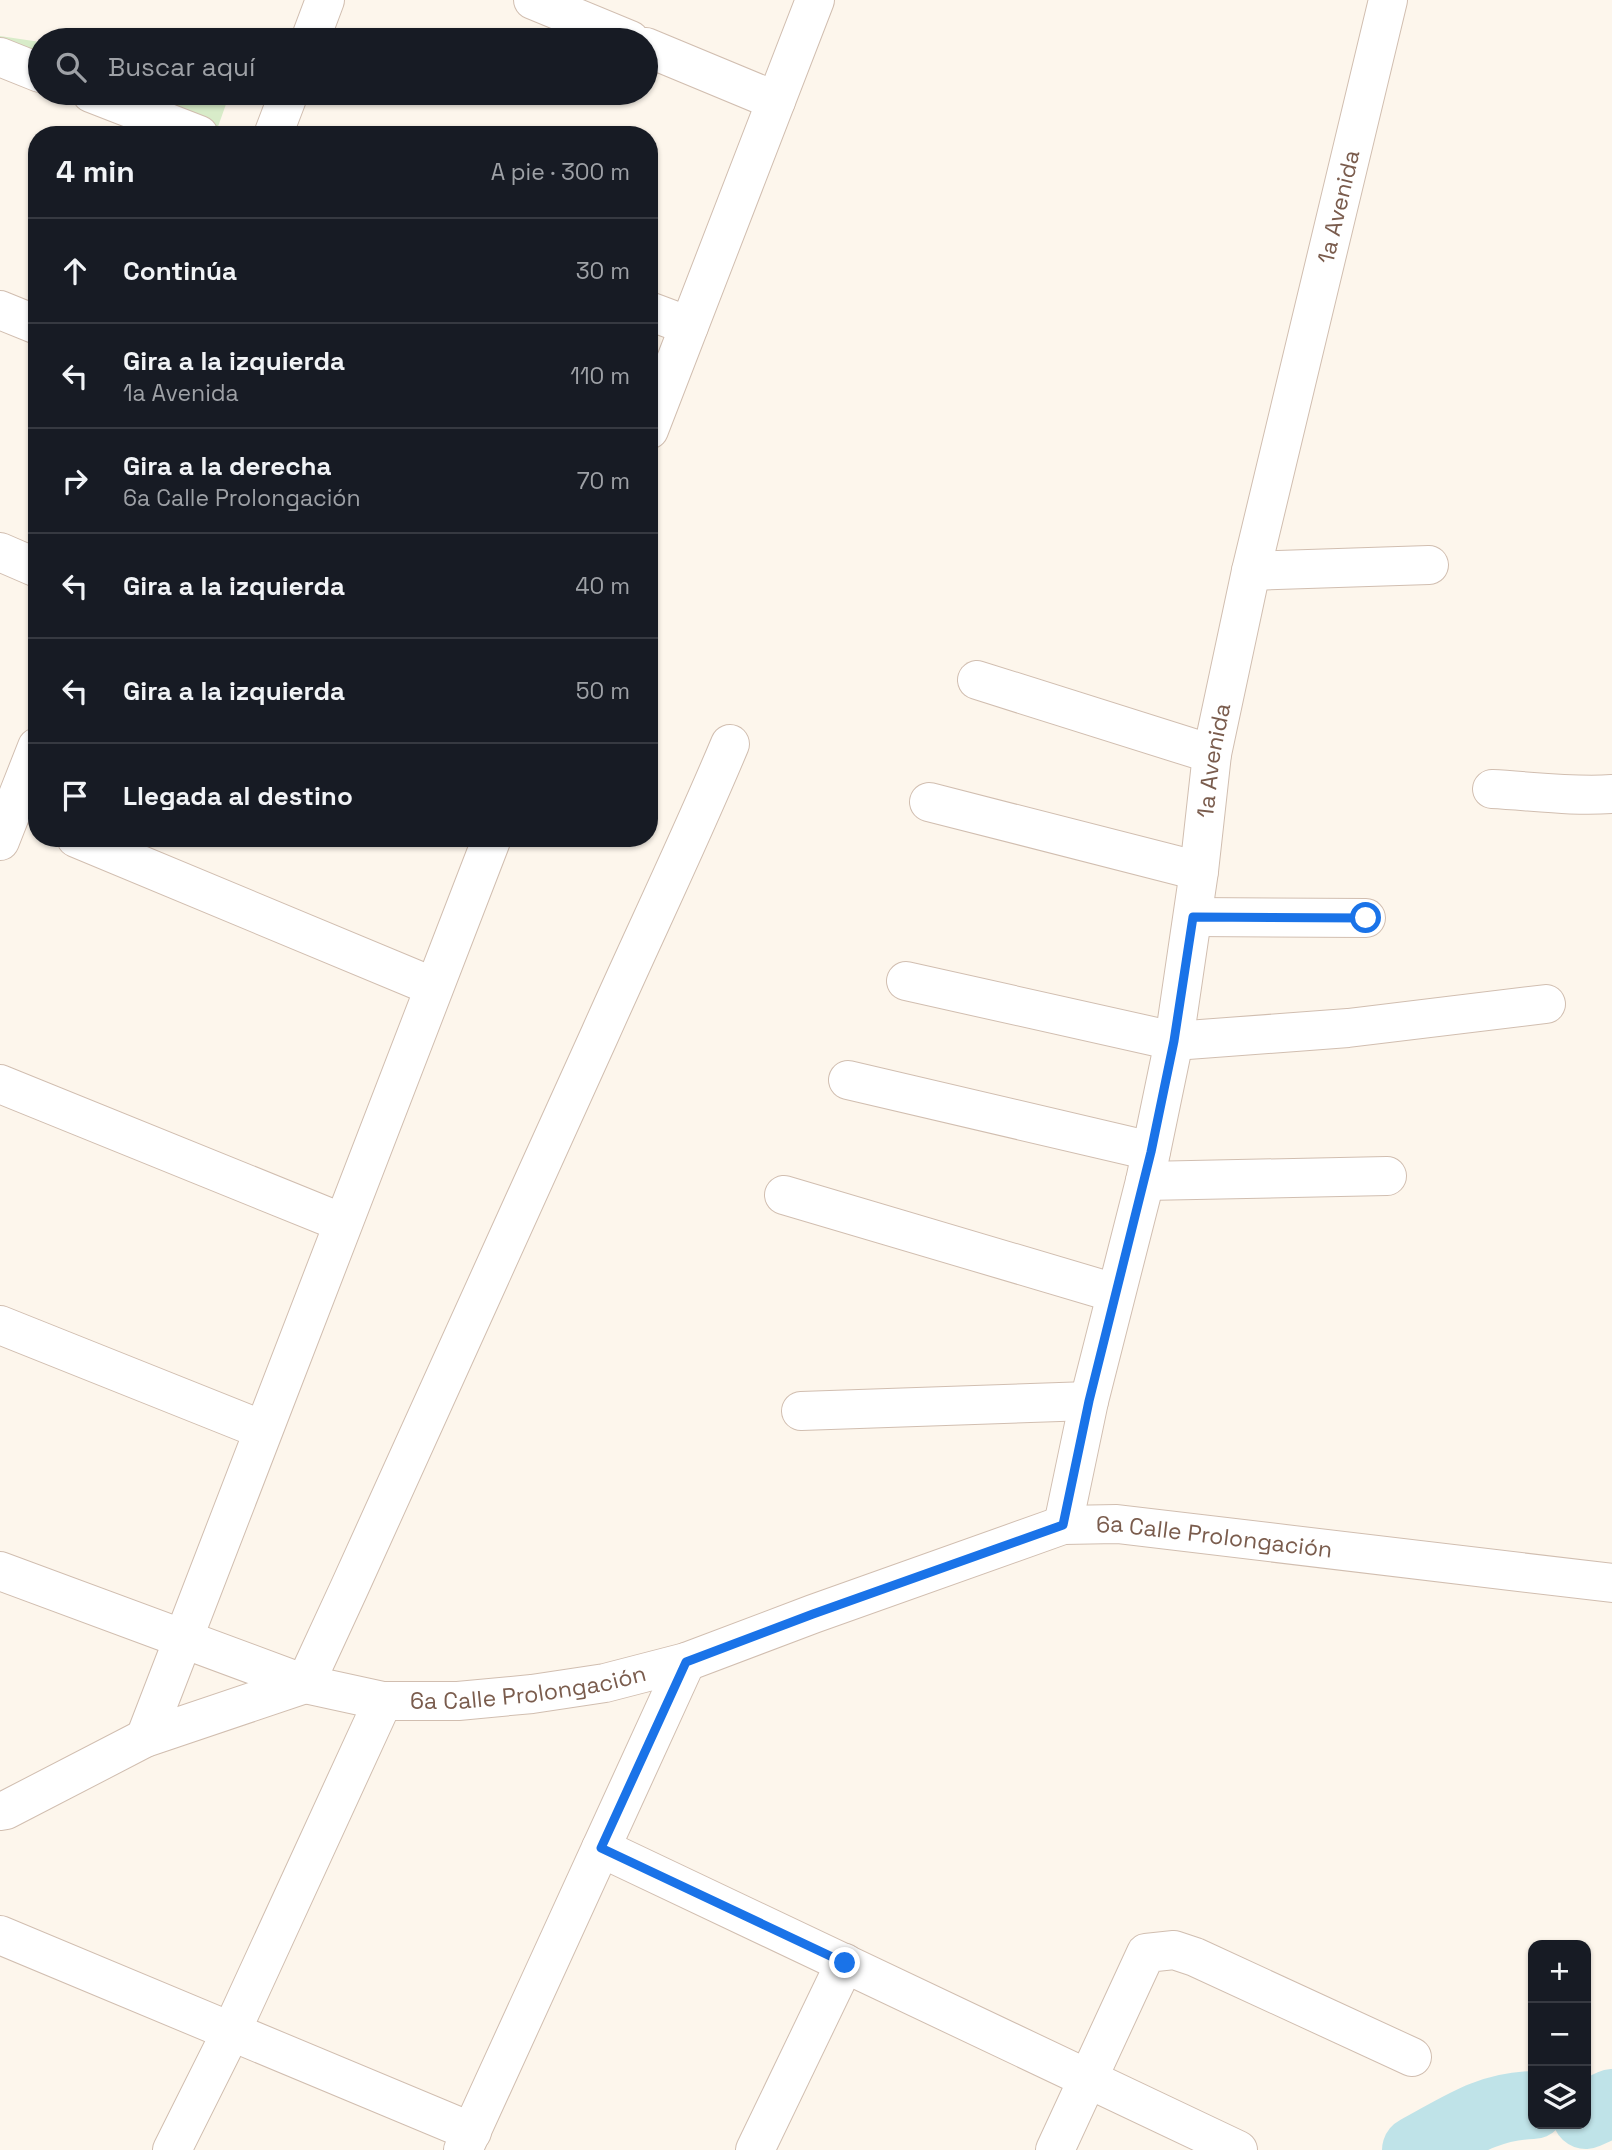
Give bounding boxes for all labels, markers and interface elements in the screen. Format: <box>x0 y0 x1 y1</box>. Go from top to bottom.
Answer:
search box <box>28 28 658 105</box>
icon: search <box>52 48 90 86</box>
text: Buscar aquí <box>108 50 255 84</box>
street label: 1a Avenida <box>1310 147 1367 267</box>
text: 4 min <box>56 152 135 191</box>
text: A pie · 300 m <box>491 157 630 187</box>
icon: ahead <box>56 252 94 290</box>
text: Continúa <box>123 254 237 288</box>
text: 30 m <box>576 256 630 286</box>
text: Gira a la izquierda <box>123 344 345 378</box>
icon: left <box>56 357 94 395</box>
text: 110 m <box>570 361 630 391</box>
text: 1a Avenida <box>123 378 239 408</box>
text: Gira a la derecha <box>123 449 332 483</box>
icon: right <box>56 462 94 500</box>
text: 70 m <box>577 466 630 496</box>
text: 6a Calle Prolongación <box>123 483 361 513</box>
icon: left <box>56 567 94 605</box>
text: Gira a la izquierda <box>123 569 345 603</box>
text: 40 m <box>575 571 630 601</box>
icon: left <box>56 672 94 710</box>
text: Gira a la izquierda <box>123 674 345 708</box>
text: 50 m <box>576 676 630 706</box>
street label: 1a Avenida <box>1190 700 1237 819</box>
icon: arrive <box>56 777 94 815</box>
text: Llegada al destino <box>123 779 353 813</box>
route start <box>1350 902 1381 933</box>
street label: 6a Calle Prolongación <box>1096 1509 1334 1565</box>
street label: 6a Calle Prolongación <box>410 1658 649 1716</box>
map controls <box>1528 1940 1591 2129</box>
button: + <box>1528 1940 1591 2003</box>
route end <box>829 1947 860 1978</box>
button: − <box>1528 2003 1591 2066</box>
button: layers <box>1528 2066 1591 2129</box>

